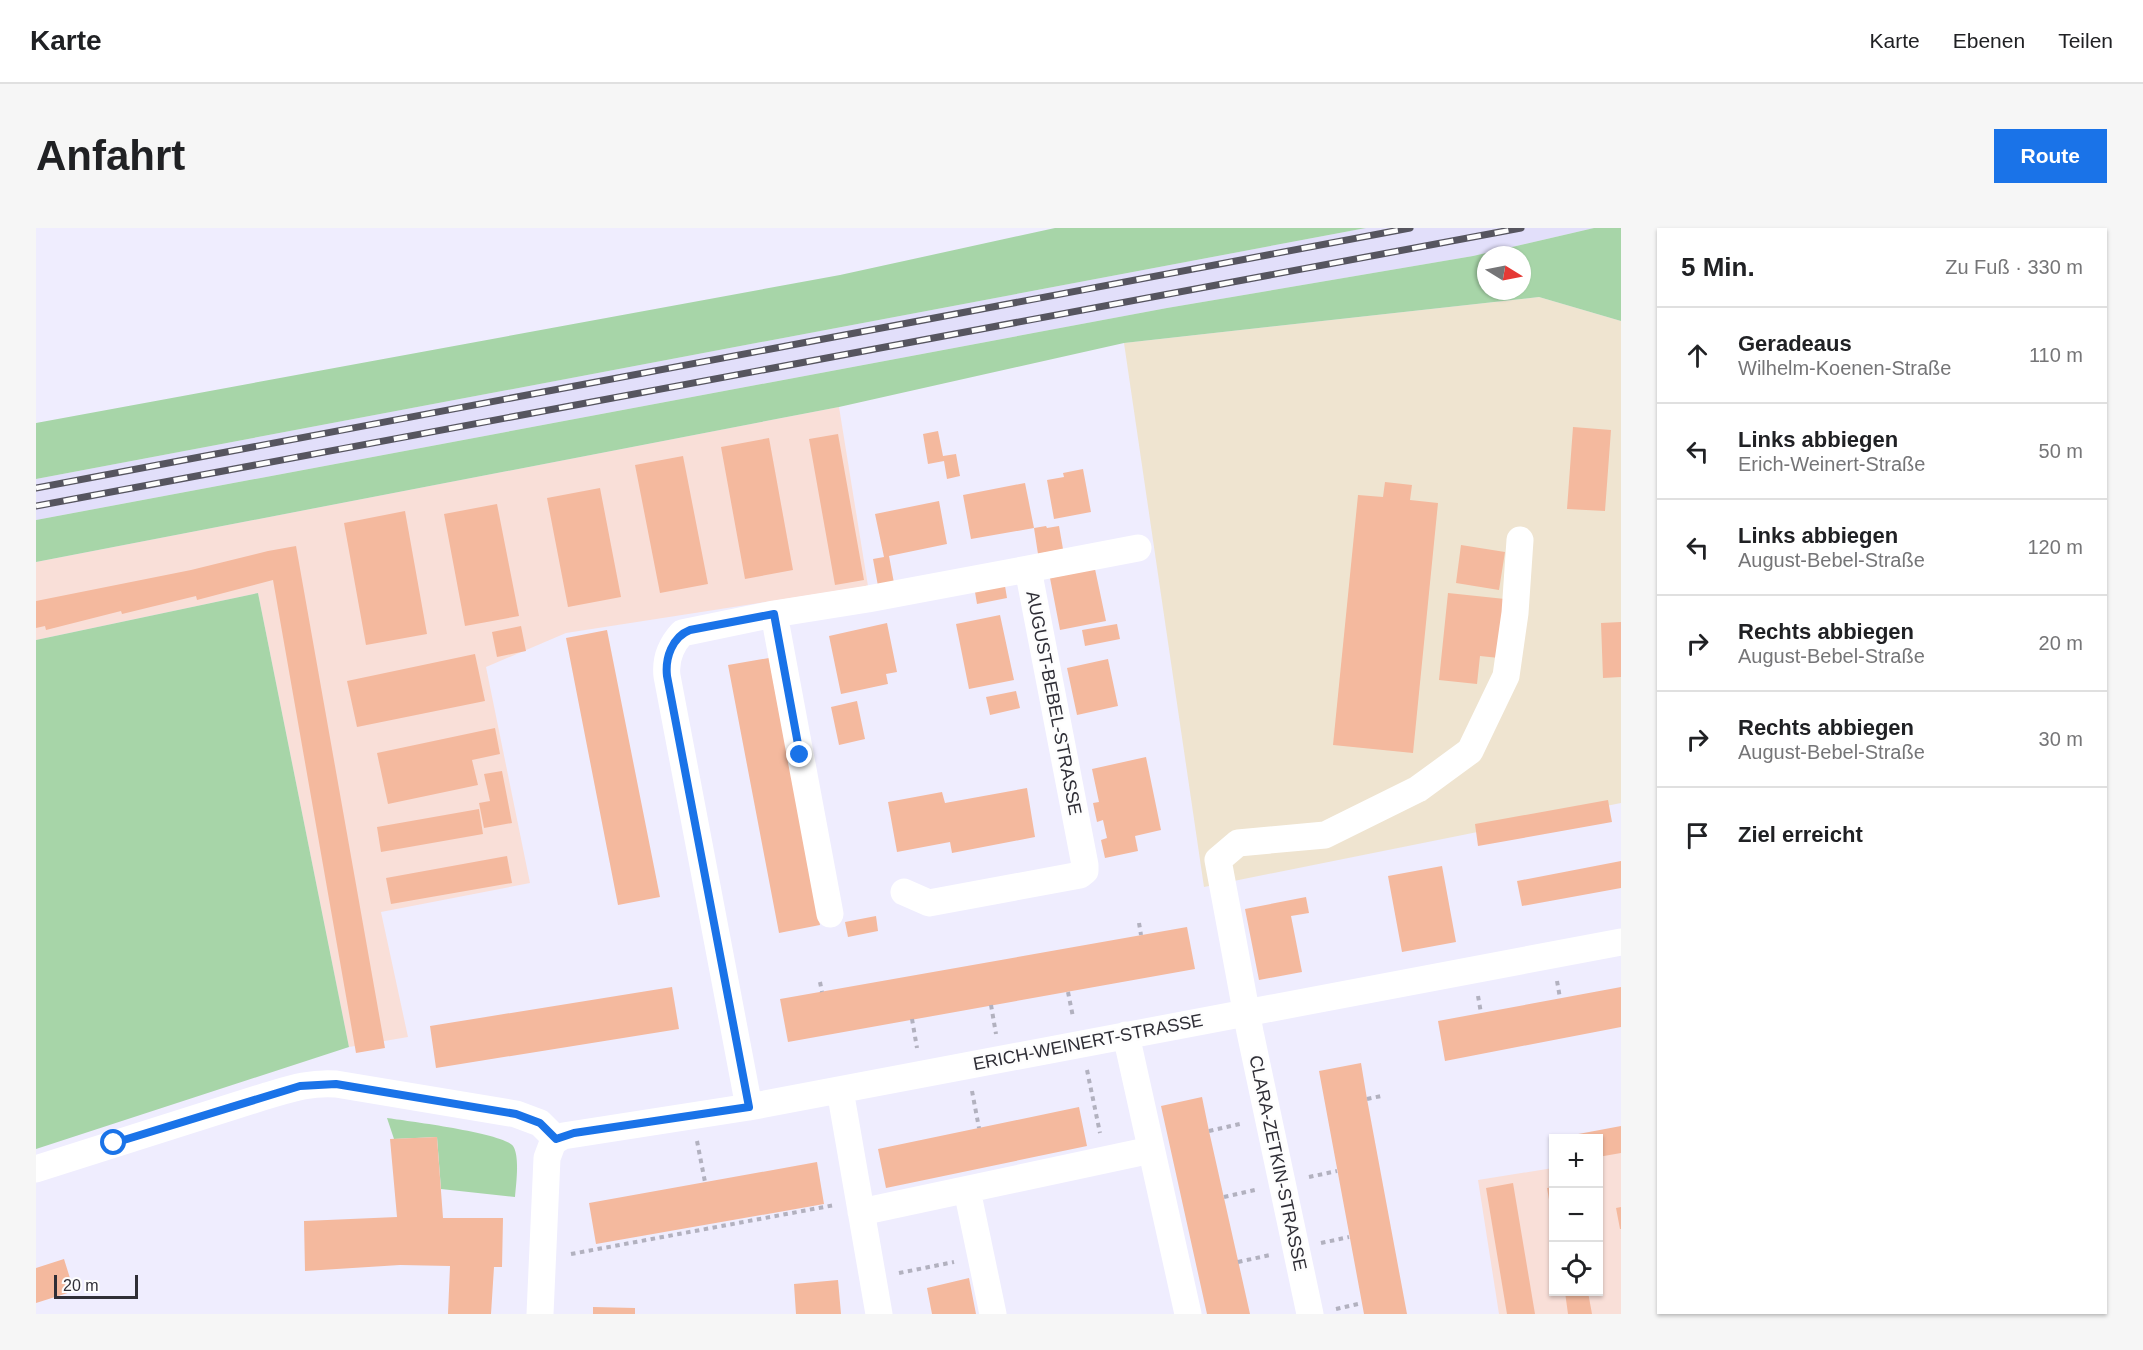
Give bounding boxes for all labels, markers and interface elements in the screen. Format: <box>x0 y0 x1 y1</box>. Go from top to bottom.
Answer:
text: Karte <box>30 25 102 56</box>
text: Karte <box>1870 29 1920 52</box>
text: Ebenen <box>1953 29 2025 52</box>
text: Teilen <box>2058 29 2113 52</box>
button: Route <box>1994 129 2107 183</box>
text: Anfahrt <box>36 132 185 179</box>
north arrow <box>1477 246 1531 300</box>
text: 5 Min. <box>1681 252 1755 282</box>
text: Zu Fuß · 330 m <box>1945 256 2083 278</box>
text: Geradeaus <box>1738 331 1852 356</box>
icon: ahead <box>1681 339 1714 372</box>
text: 110 m <box>2029 344 2083 366</box>
text: Wilhelm-Koenen-Straße <box>1738 357 1951 379</box>
text: Links abbiegen <box>1738 427 1898 452</box>
icon: left <box>1681 435 1714 468</box>
text: 50 m <box>2039 440 2083 462</box>
text: Erich-Weinert-Straße <box>1738 453 1925 475</box>
text: Links abbiegen <box>1738 523 1898 548</box>
icon: left <box>1681 531 1714 564</box>
text: 120 m <box>2027 536 2083 558</box>
text: August-Bebel-Straße <box>1738 549 1925 571</box>
street label: AUGUST-BEBEL-STRASSE <box>1022 589 1086 817</box>
text: Rechts abbiegen <box>1738 619 1914 644</box>
icon: right <box>1681 627 1714 660</box>
text: 20 m <box>2039 632 2083 654</box>
text: August-Bebel-Straße <box>1738 645 1925 667</box>
text: Rechts abbiegen <box>1738 715 1914 740</box>
icon: right <box>1681 723 1714 756</box>
text: 30 m <box>2039 728 2083 750</box>
route end <box>786 741 812 767</box>
text: August-Bebel-Straße <box>1738 741 1925 763</box>
icon: arrive <box>1681 819 1714 852</box>
text: Ziel erreicht <box>1738 822 1863 847</box>
street label: ERICH-WEINERT-STRASSE <box>971 1010 1205 1074</box>
street label: CLARA-ZETKIN-STRASSE <box>1245 1053 1311 1273</box>
route start <box>100 1129 126 1155</box>
map controls <box>1549 1134 1603 1296</box>
button: + <box>1549 1134 1603 1188</box>
button: − <box>1549 1188 1603 1242</box>
button: locate <box>1549 1242 1603 1296</box>
scale bar <box>54 1272 138 1300</box>
text: 20 m <box>63 1277 99 1294</box>

